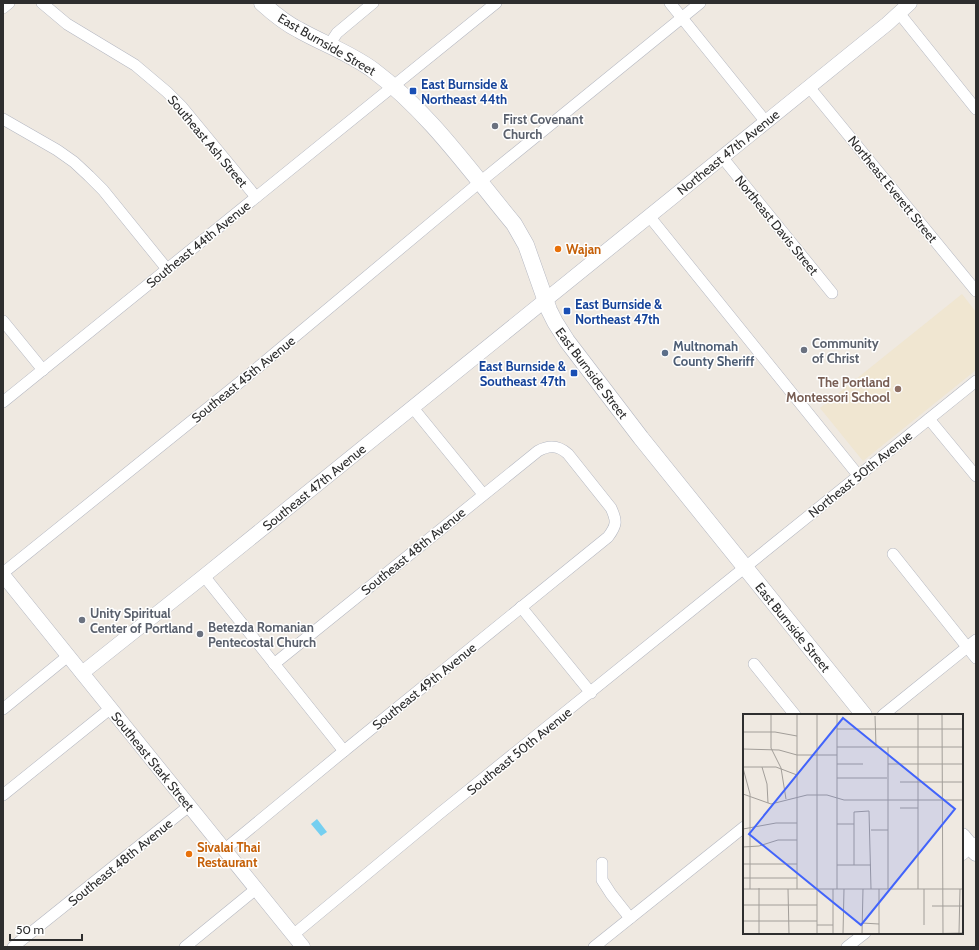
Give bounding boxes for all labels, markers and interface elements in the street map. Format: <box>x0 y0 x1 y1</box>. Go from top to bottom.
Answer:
street label: East Burnside Street <box>275 9 379 79</box>
place label: East Burnside & Northeast 44th <box>421 76 509 107</box>
marker: East Burnside & Northeast 44th <box>408 86 418 96</box>
street label: Southeast Ash Street <box>165 92 252 191</box>
street label: Northeast 47th Avenue <box>674 106 783 198</box>
place label: First Covenant Church <box>503 111 584 142</box>
marker: First Covenant Church <box>490 121 500 131</box>
street label: Northeast Everett Street <box>845 132 941 246</box>
street label: Northeast Davis Street <box>732 172 822 278</box>
street label: Southeast 44th Avenue <box>143 197 253 291</box>
place label: Wajan <box>566 241 601 257</box>
marker: Wajan <box>553 244 563 254</box>
place label: East Burnside & Northeast 47th <box>575 296 663 327</box>
marker: East Burnside & Northeast 47th <box>562 306 572 316</box>
street label: East Burnside Street <box>552 324 632 422</box>
street label: Southeast 45th Avenue <box>188 332 298 426</box>
place label: Community of Christ <box>812 335 879 366</box>
place label: Multnomah County Sheriff <box>673 338 755 369</box>
marker: Community of Christ <box>799 345 809 355</box>
marker: Multnomah County Sheriff <box>660 348 670 358</box>
place label: East Burnside & Southeast 47th <box>479 358 567 389</box>
marker: East Burnside & Southeast 47th <box>569 368 579 378</box>
place label: The Portland Montessori School <box>786 374 891 405</box>
marker: The Portland Montessori School <box>893 384 903 394</box>
street label: Northeast 50th Avenue <box>805 427 915 521</box>
street label: Southeast 47th Avenue <box>259 440 369 534</box>
street label: Southeast 48th Avenue <box>358 504 469 598</box>
street label: East Burnside Street <box>752 579 834 675</box>
place label: Unity Spiritual Center of Portland <box>90 605 193 636</box>
marker: Unity Spiritual Center of Portland <box>77 615 87 625</box>
place label: Betezda Romanian Pentecostal Church <box>208 619 316 650</box>
marker: Betezda Romanian Pentecostal Church <box>195 629 205 639</box>
street label: Southeast 49th Avenue <box>369 639 479 733</box>
street label: Southeast 50th Avenue <box>463 704 575 798</box>
street label: Southeast Stark Street <box>108 708 198 814</box>
inset map <box>743 714 963 934</box>
street label: Southeast 48th Avenue <box>65 815 176 909</box>
place label: Sivalai Thai Restaurant <box>197 839 260 870</box>
marker: Sivalai Thai Restaurant <box>184 849 194 859</box>
scale bar <box>10 916 82 942</box>
text: 50 m <box>16 922 44 937</box>

